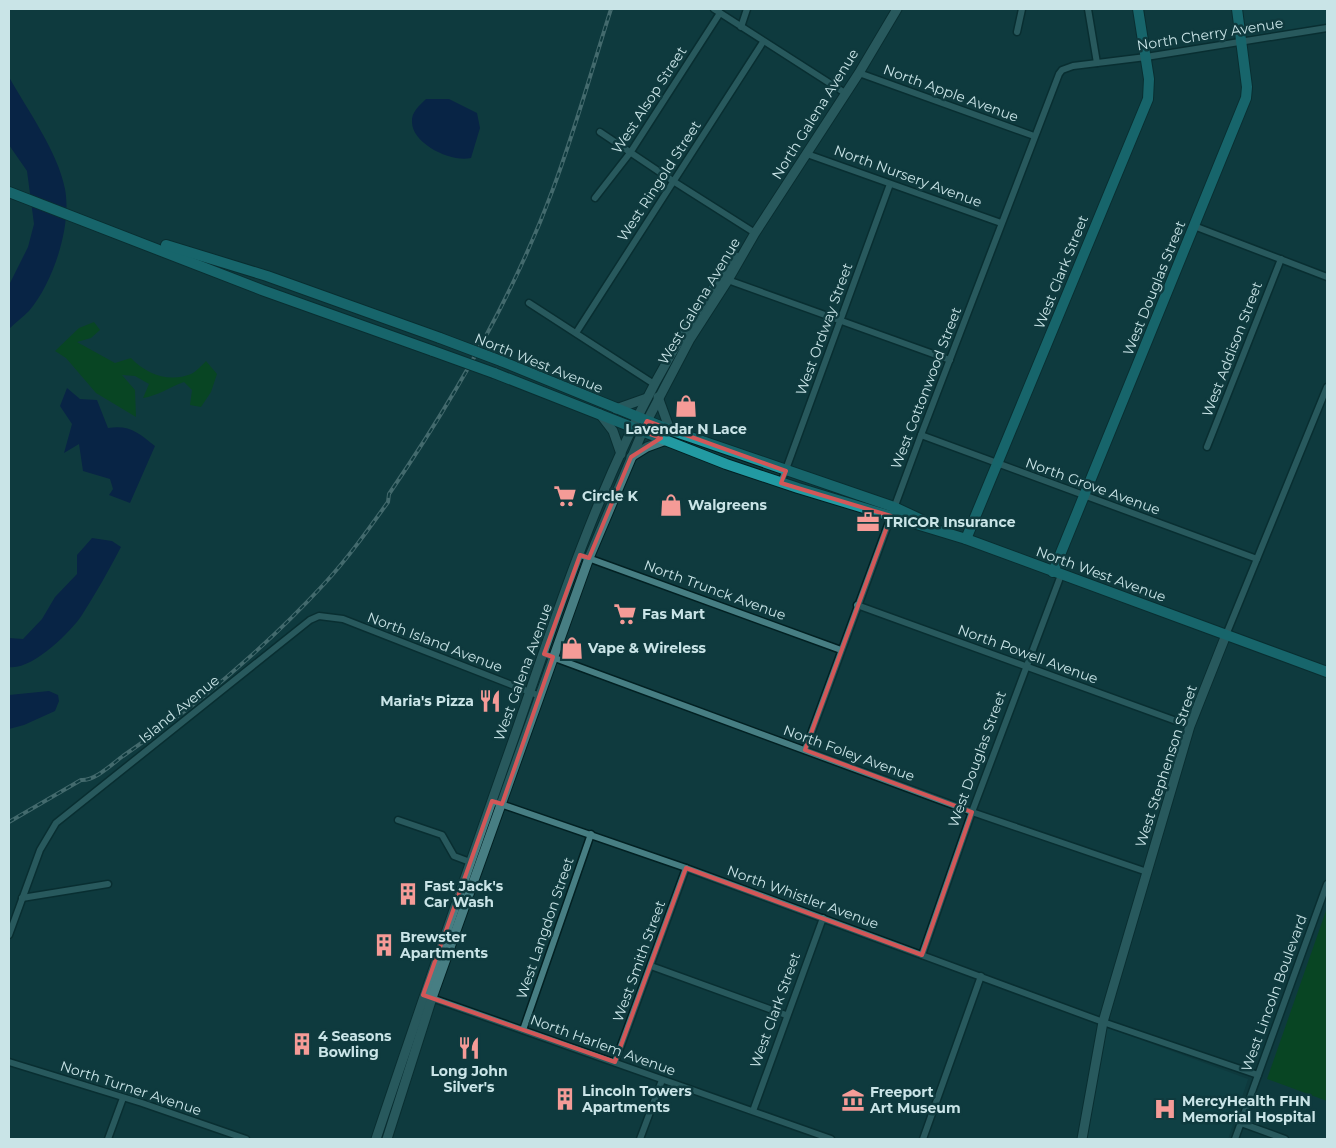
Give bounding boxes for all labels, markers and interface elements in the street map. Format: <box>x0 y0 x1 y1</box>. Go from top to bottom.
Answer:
street label: North Cherry Avenue <box>1136 14 1284 54</box>
street label: West Alsop Street <box>608 43 691 157</box>
street label: North Galena Avenue <box>768 45 862 183</box>
street label: North Apple Avenue <box>881 60 1021 126</box>
street label: West Ringold Street <box>613 117 705 245</box>
street label: North Nursery Avenue <box>832 141 984 211</box>
street label: West Clark Street <box>1030 212 1092 332</box>
street label: West Douglas Street <box>1119 218 1189 358</box>
street label: West Galena Avenue <box>654 234 744 368</box>
street label: West Ordway Street <box>792 260 856 398</box>
street label: West Addison Street <box>1198 279 1266 419</box>
street label: West Cottonwood Street <box>887 304 965 471</box>
street label: North West Avenue <box>472 329 606 397</box>
shop icon: Lavendar N Lace <box>673 393 699 419</box>
place label: Lavendar N Lace <box>625 420 747 438</box>
street label: North Grove Avenue <box>1023 453 1163 519</box>
supermarket icon: Circle K <box>552 483 578 509</box>
place label: Circle K <box>582 487 638 505</box>
shop icon: Walgreens <box>658 492 684 518</box>
place label: Walgreens <box>688 496 767 514</box>
office icon: TRICOR Insurance <box>855 509 881 535</box>
place label: TRICOR Insurance <box>884 513 1016 531</box>
street label: North West Avenue <box>1034 542 1168 606</box>
street label: North Trunck Avenue <box>642 556 788 624</box>
street label: West Galena Avenue <box>490 601 556 743</box>
supermarket icon: Fas Mart <box>612 601 638 627</box>
place label: Fas Mart <box>642 605 705 623</box>
street label: North Island Avenue <box>365 608 505 676</box>
street label: North Powell Avenue <box>955 620 1101 688</box>
shop icon: Vape & Wireless <box>559 635 585 661</box>
place label: Vape & Wireless <box>587 639 707 657</box>
street label: Island Avenue <box>135 671 223 747</box>
street label: West Stephenson Street <box>1131 682 1201 850</box>
restaurant icon: Maria's Pizza <box>477 688 503 714</box>
street label: West Douglas Street <box>944 688 1010 830</box>
place label: Maria's Pizza <box>380 692 474 710</box>
street label: North Foley Avenue <box>781 721 917 785</box>
street label: West Langdon Street <box>512 854 578 1001</box>
street label: North Whistler Avenue <box>725 861 881 933</box>
place label: Fast Jack's Car Wash <box>424 877 504 911</box>
building icon: Fast Jack's Car Wash <box>395 881 421 907</box>
street label: West Smith Street <box>609 898 669 1024</box>
street label: West Lincoln Boulevard <box>1237 912 1311 1074</box>
place label: Brewster Apartments <box>399 928 489 962</box>
building icon: Brewster Apartments <box>371 932 397 958</box>
street label: West Clark Street <box>746 950 804 1070</box>
street label: North Harlem Avenue <box>528 1010 678 1080</box>
place label: 4 Seasons Bowling <box>318 1027 392 1061</box>
building icon: 4 Seasons Bowling <box>289 1031 315 1057</box>
restaurant icon: Long John Silver's <box>456 1035 482 1061</box>
street label: North Turner Avenue <box>58 1057 204 1119</box>
place label: Long John Silver's <box>430 1062 508 1096</box>
place label: Lincoln Towers Apartments <box>581 1082 692 1116</box>
place label: Freeport Art Museum <box>869 1083 961 1117</box>
building icon: Lincoln Towers Apartments <box>552 1086 578 1112</box>
museum icon: Freeport Art Museum <box>840 1087 866 1113</box>
place label: MercyHealth FHN Memorial Hospital <box>1182 1092 1316 1126</box>
hospital icon: MercyHealth FHN Memorial Hospital <box>1152 1096 1178 1122</box>

